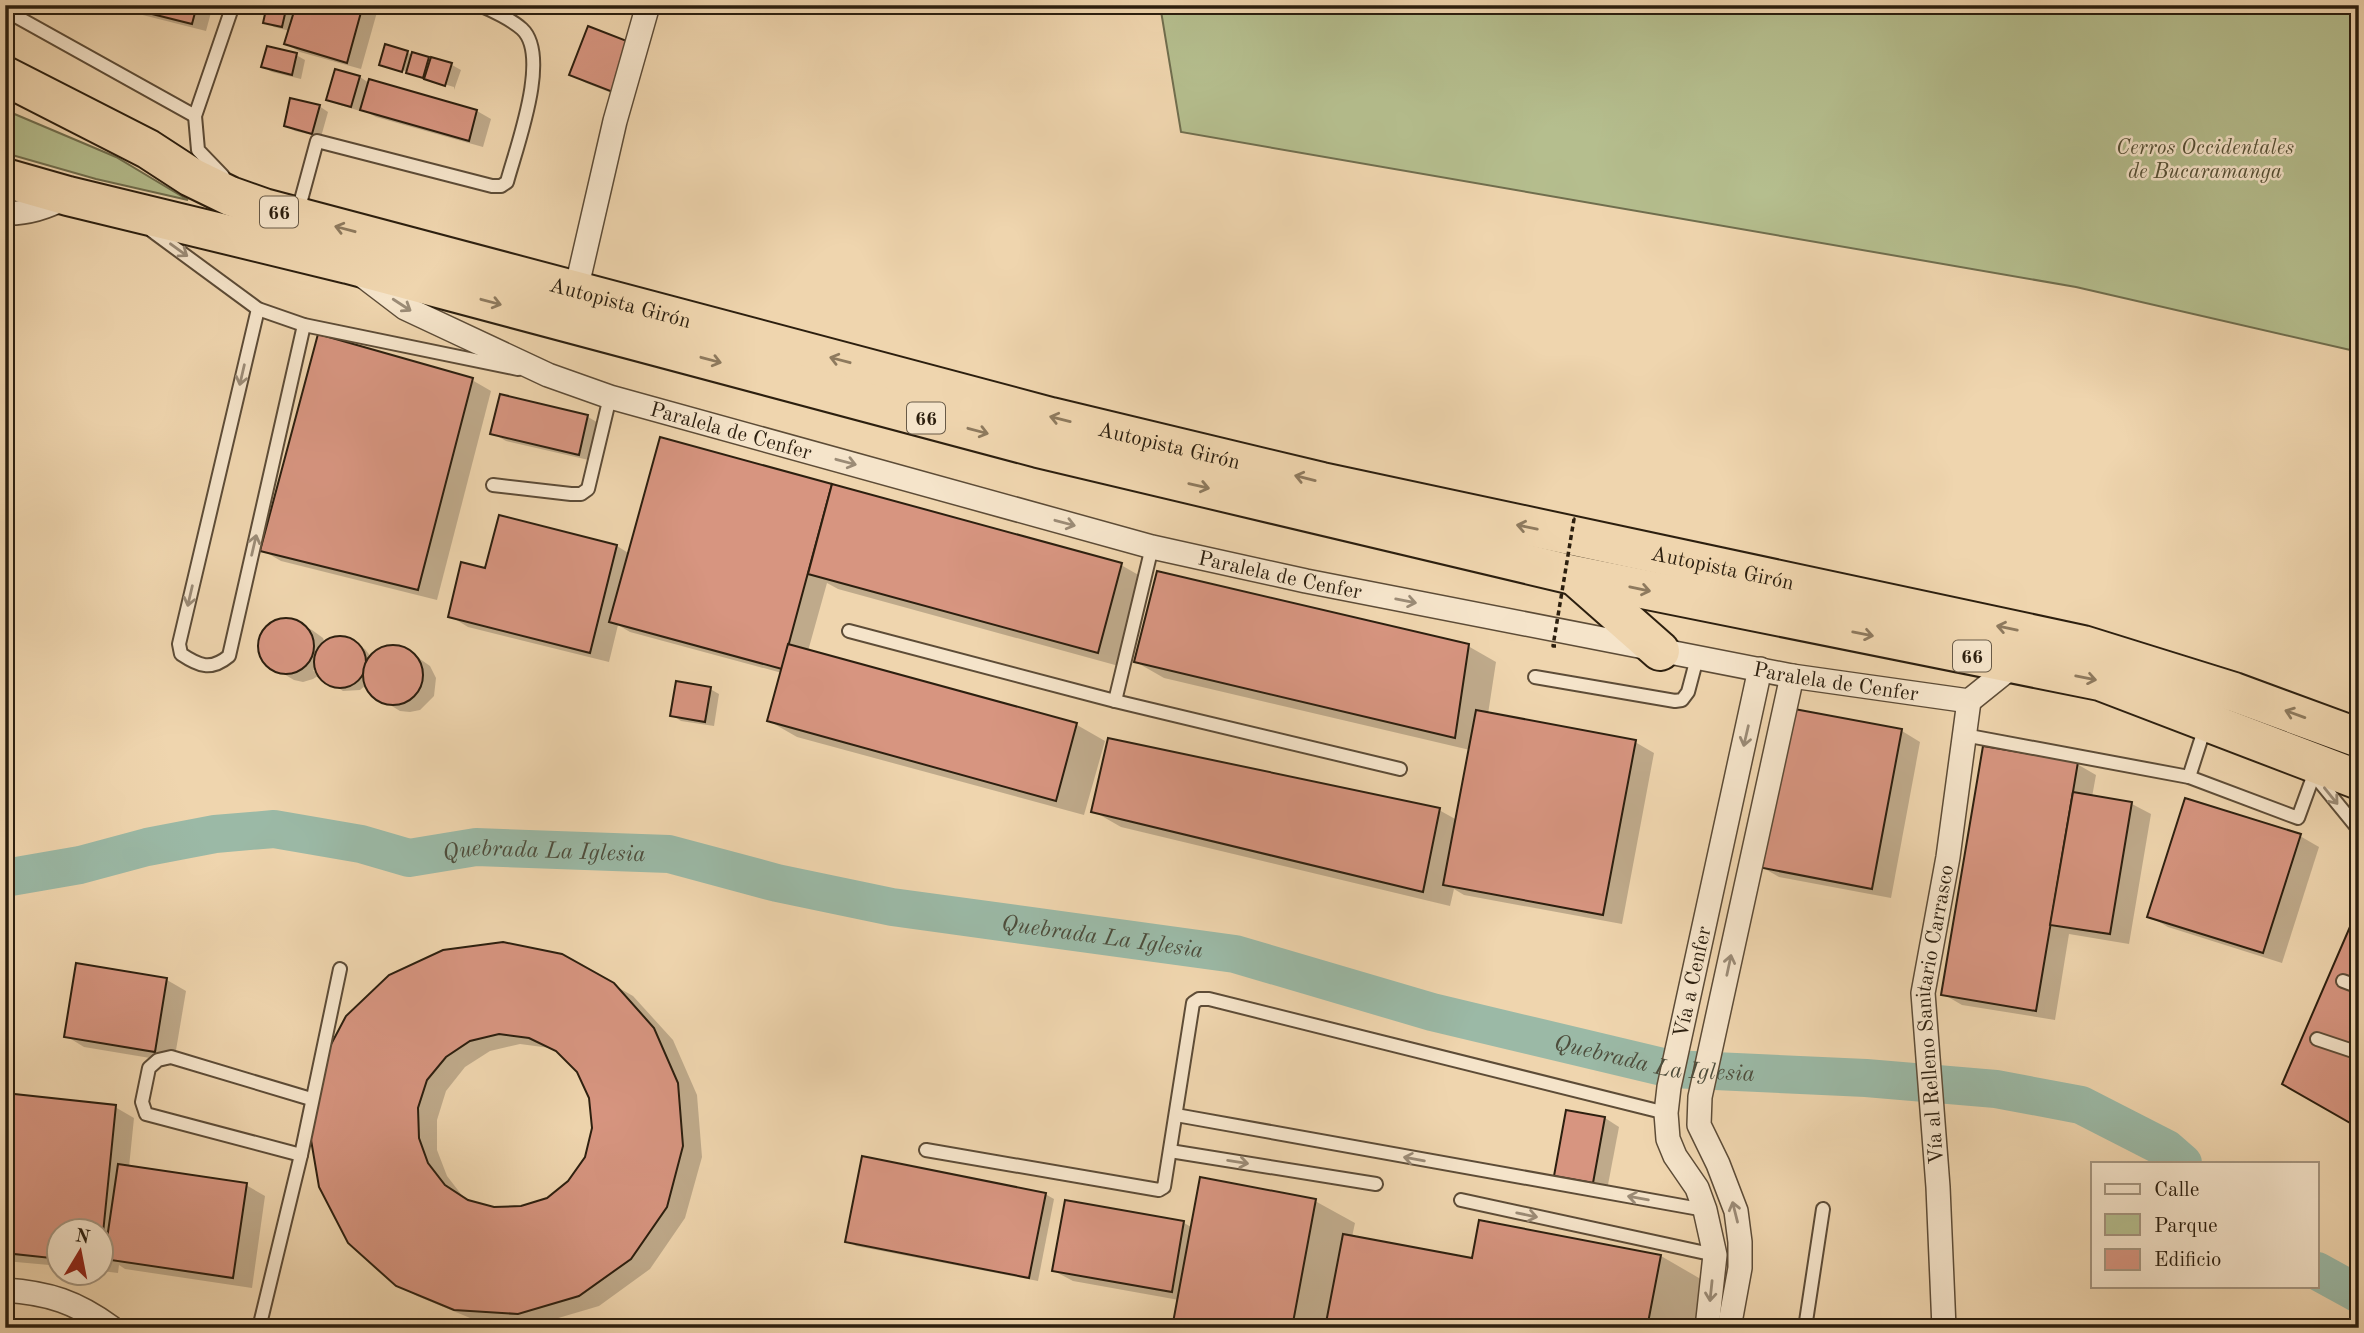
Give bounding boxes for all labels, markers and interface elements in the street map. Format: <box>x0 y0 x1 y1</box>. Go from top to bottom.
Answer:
park label: Cerros Occidentales de Bucaramanga <box>2116 138 2294 183</box>
road number: 66 <box>260 196 298 228</box>
one-way arrow <box>334 222 356 235</box>
one-way arrow <box>169 243 188 257</box>
street label: Autopista Girón <box>547 275 693 333</box>
one-way arrow <box>480 296 502 309</box>
one-way arrow <box>392 298 411 313</box>
one-way arrow <box>830 353 852 366</box>
one-way arrow <box>699 354 722 367</box>
one-way arrow <box>235 363 248 386</box>
street label: Paralela de Cenfer <box>647 400 814 464</box>
road number: 66 <box>907 402 945 434</box>
one-way arrow <box>1049 412 1072 425</box>
street label: Autopista Girón <box>1096 420 1242 474</box>
one-way arrow <box>967 426 989 439</box>
one-way arrow <box>835 457 857 470</box>
one-way arrow <box>1294 471 1317 484</box>
one-way arrow <box>1187 480 1210 493</box>
one-way arrow <box>1053 517 1076 530</box>
one-way arrow <box>1516 520 1539 533</box>
one-way arrow <box>248 534 261 557</box>
street label: Autopista Girón <box>1649 544 1796 595</box>
street label: Paralela de Cenfer <box>1196 548 1364 604</box>
one-way arrow <box>1628 583 1651 597</box>
one-way arrow <box>183 584 196 607</box>
one-way arrow <box>1394 595 1417 608</box>
one-way arrow <box>1996 621 2019 635</box>
one-way arrow <box>1851 628 1874 641</box>
road number: 66 <box>1953 640 1991 671</box>
street label: Paralela de Cenfer <box>1751 660 1920 706</box>
one-way arrow <box>2074 672 2097 686</box>
one-way arrow <box>2284 707 2306 720</box>
one-way arrow <box>1739 724 1753 747</box>
one-way arrow <box>2324 787 2339 805</box>
water label: Quebrada La Iglesia <box>441 837 646 866</box>
street label: Vía al Relleno Sanitario Carrasco <box>1914 863 1958 1165</box>
water label: Quebrada La Iglesia <box>1000 912 1205 963</box>
street label: Vía a Cenfer <box>1671 924 1716 1040</box>
one-way arrow <box>1723 955 1736 977</box>
water label: Quebrada La Iglesia <box>1552 1032 1755 1086</box>
one-way arrow <box>1403 1152 1426 1165</box>
one-way arrow <box>1226 1156 1249 1169</box>
legend <box>2091 1162 2318 1288</box>
text: Calle <box>2154 1180 2199 1201</box>
one-way arrow <box>1627 1191 1650 1204</box>
one-way arrow <box>1727 1201 1741 1224</box>
one-way arrow <box>1515 1208 1538 1222</box>
text: Parque <box>2154 1216 2218 1237</box>
north arrow <box>46 1218 116 1288</box>
text: N <box>74 1227 92 1248</box>
text: Edificio <box>2154 1250 2222 1271</box>
one-way arrow <box>1704 1279 1717 1302</box>

